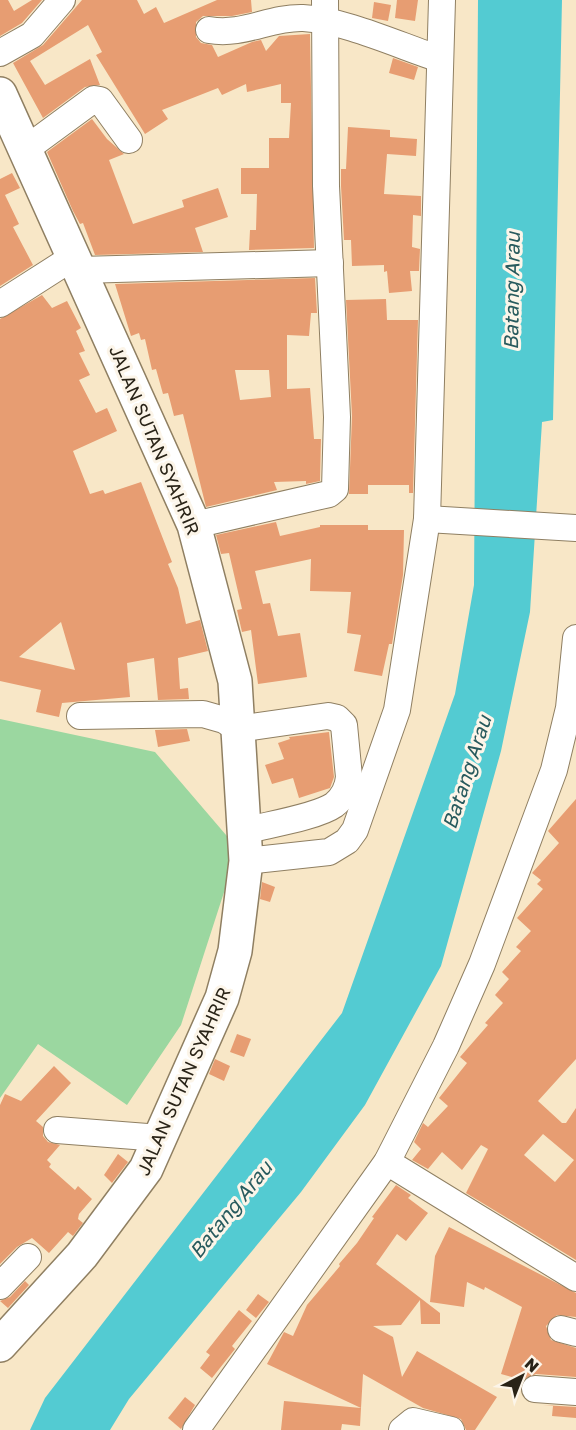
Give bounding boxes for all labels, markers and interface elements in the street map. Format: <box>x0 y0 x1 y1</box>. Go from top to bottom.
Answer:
water label: Batang Arau <box>498 230 525 350</box>
street label: JALAN SUTAN SYAHRIR <box>105 342 205 538</box>
water label: Batang Arau <box>436 710 497 832</box>
street label: JALAN SUTAN SYAHRIR <box>131 983 235 1179</box>
water label: Batang Arau <box>184 1154 278 1263</box>
north arrow <box>492 1346 552 1406</box>
text: N <box>521 1353 543 1376</box>

